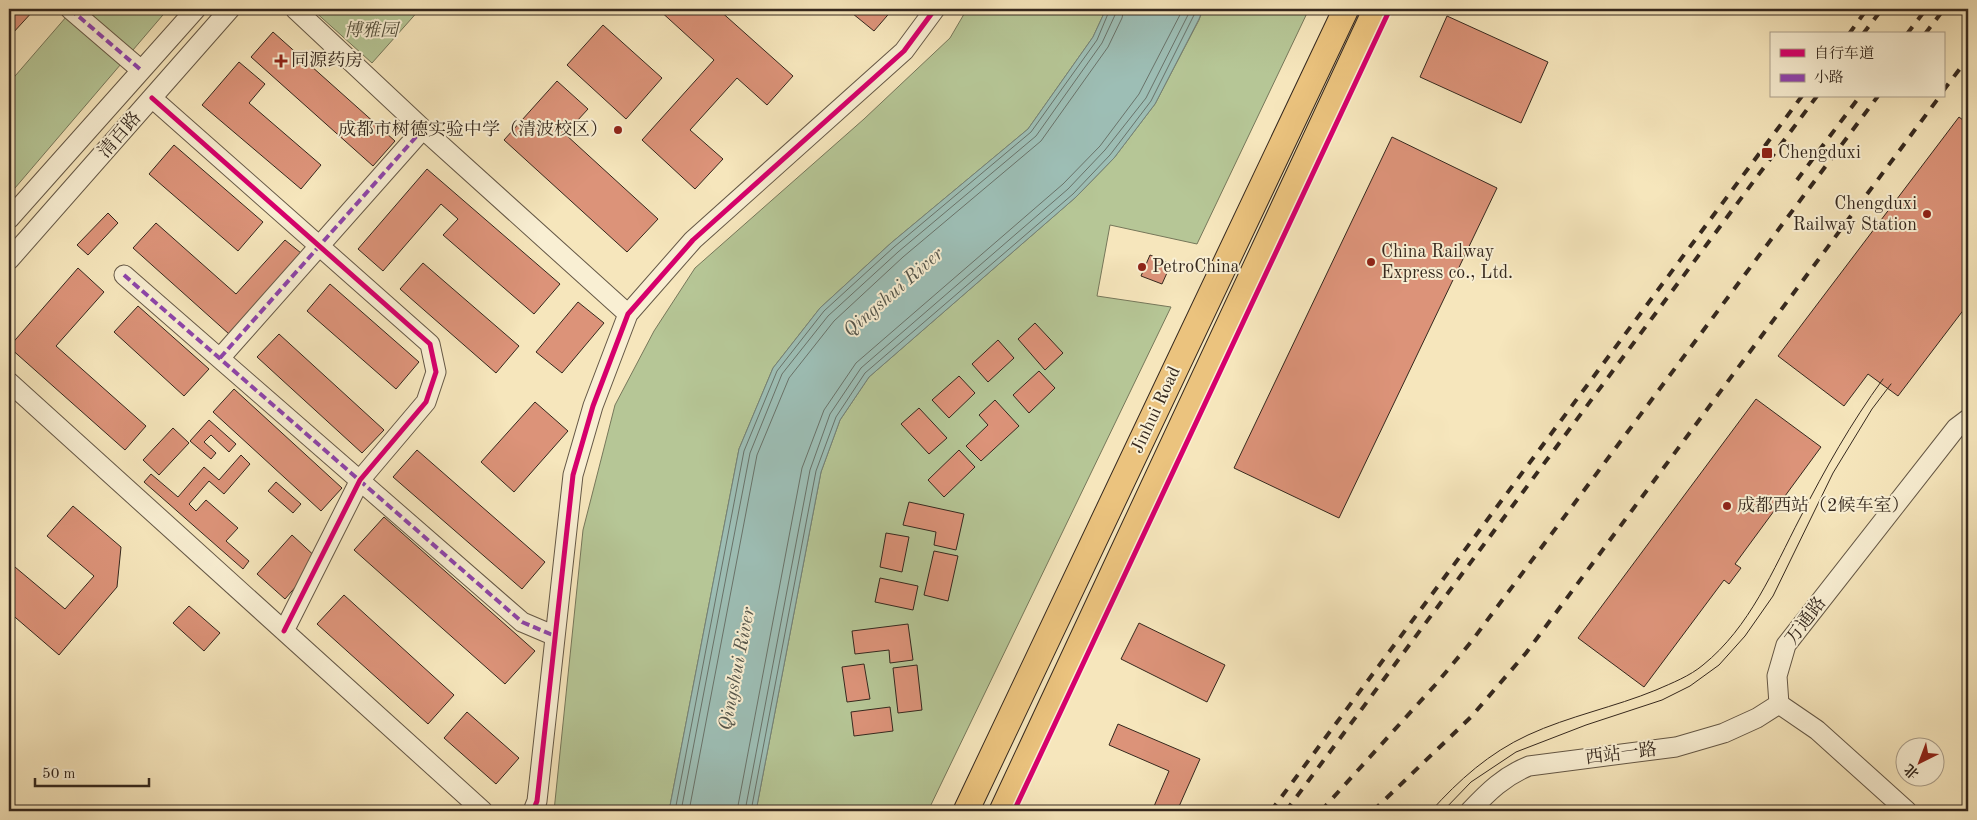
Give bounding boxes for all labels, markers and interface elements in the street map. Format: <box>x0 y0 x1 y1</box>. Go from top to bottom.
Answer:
park label: 博雅园 <box>344 20 401 40</box>
legend <box>1770 32 1944 98</box>
text: 自行车道 <box>1814 45 1874 62</box>
place label: 同源药房 <box>291 50 363 70</box>
marker: 同源药房 <box>275 55 287 67</box>
text: 小路 <box>1814 69 1844 86</box>
street label: 清百路 <box>94 107 145 161</box>
place label: 成都市树德实验中学（清波校区） <box>338 119 608 139</box>
marker: 成都市树德实验中学（清波校区） <box>612 124 624 136</box>
place label: Chengduxi <box>1778 144 1861 162</box>
marker: Chengduxi <box>1760 146 1774 160</box>
place label: Chengduxi Railway Station <box>1793 195 1917 234</box>
marker: Chengduxi Railway Station <box>1921 208 1933 220</box>
place label: China Railway Express co., Ltd. <box>1381 243 1513 282</box>
water label: Qingshui River <box>841 244 948 341</box>
marker: China Railway Express co., Ltd. <box>1365 256 1377 268</box>
place label: PetroChina <box>1152 258 1240 276</box>
marker: PetroChina <box>1136 261 1148 273</box>
street label: Jinhui Road <box>1128 364 1184 456</box>
place label: 成都西站（2候车室） <box>1737 495 1909 515</box>
marker: 成都西站（2候车室） <box>1721 500 1733 512</box>
street label: 万通路 <box>1781 593 1829 648</box>
water label: Qingshui River <box>717 605 759 732</box>
north arrow <box>1894 738 1944 788</box>
street label: 西站一路 <box>1584 739 1658 767</box>
scale bar <box>35 755 149 787</box>
text: 北 <box>1901 761 1922 782</box>
text: 50 m <box>42 767 76 782</box>

